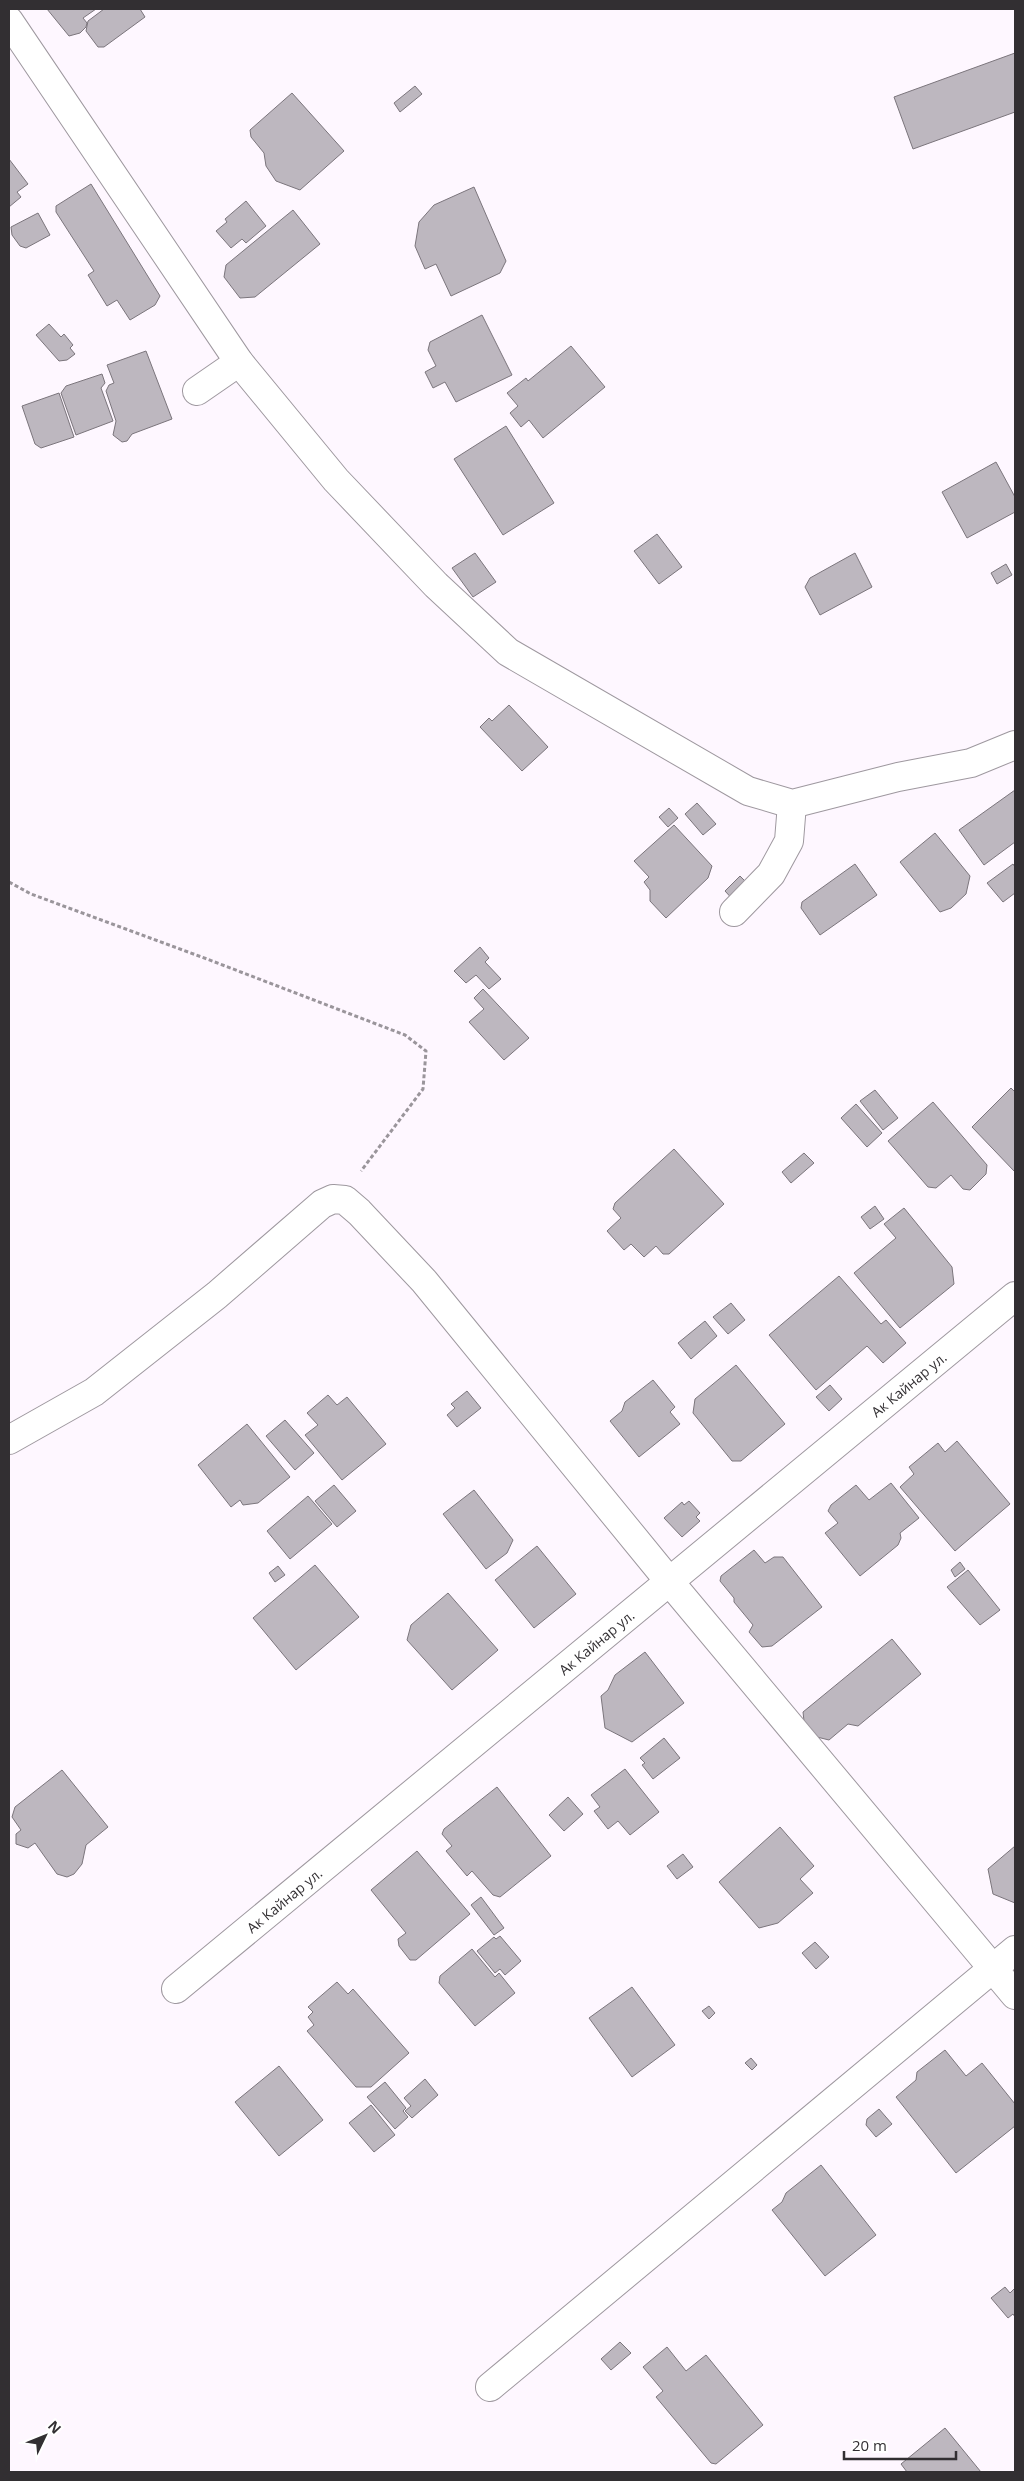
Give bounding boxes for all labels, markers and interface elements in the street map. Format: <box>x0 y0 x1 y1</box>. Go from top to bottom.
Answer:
street label: Ак Кайнар ул. <box>867 1347 950 1421</box>
street label: Ак Кайнар ул. <box>554 1605 638 1679</box>
street label: Ак Кайнар ул. <box>242 1863 326 1937</box>
north arrow <box>20 2411 70 2461</box>
text: N <box>44 2416 66 2437</box>
scale bar <box>844 2428 956 2460</box>
text: 20 m <box>852 2435 887 2455</box>

